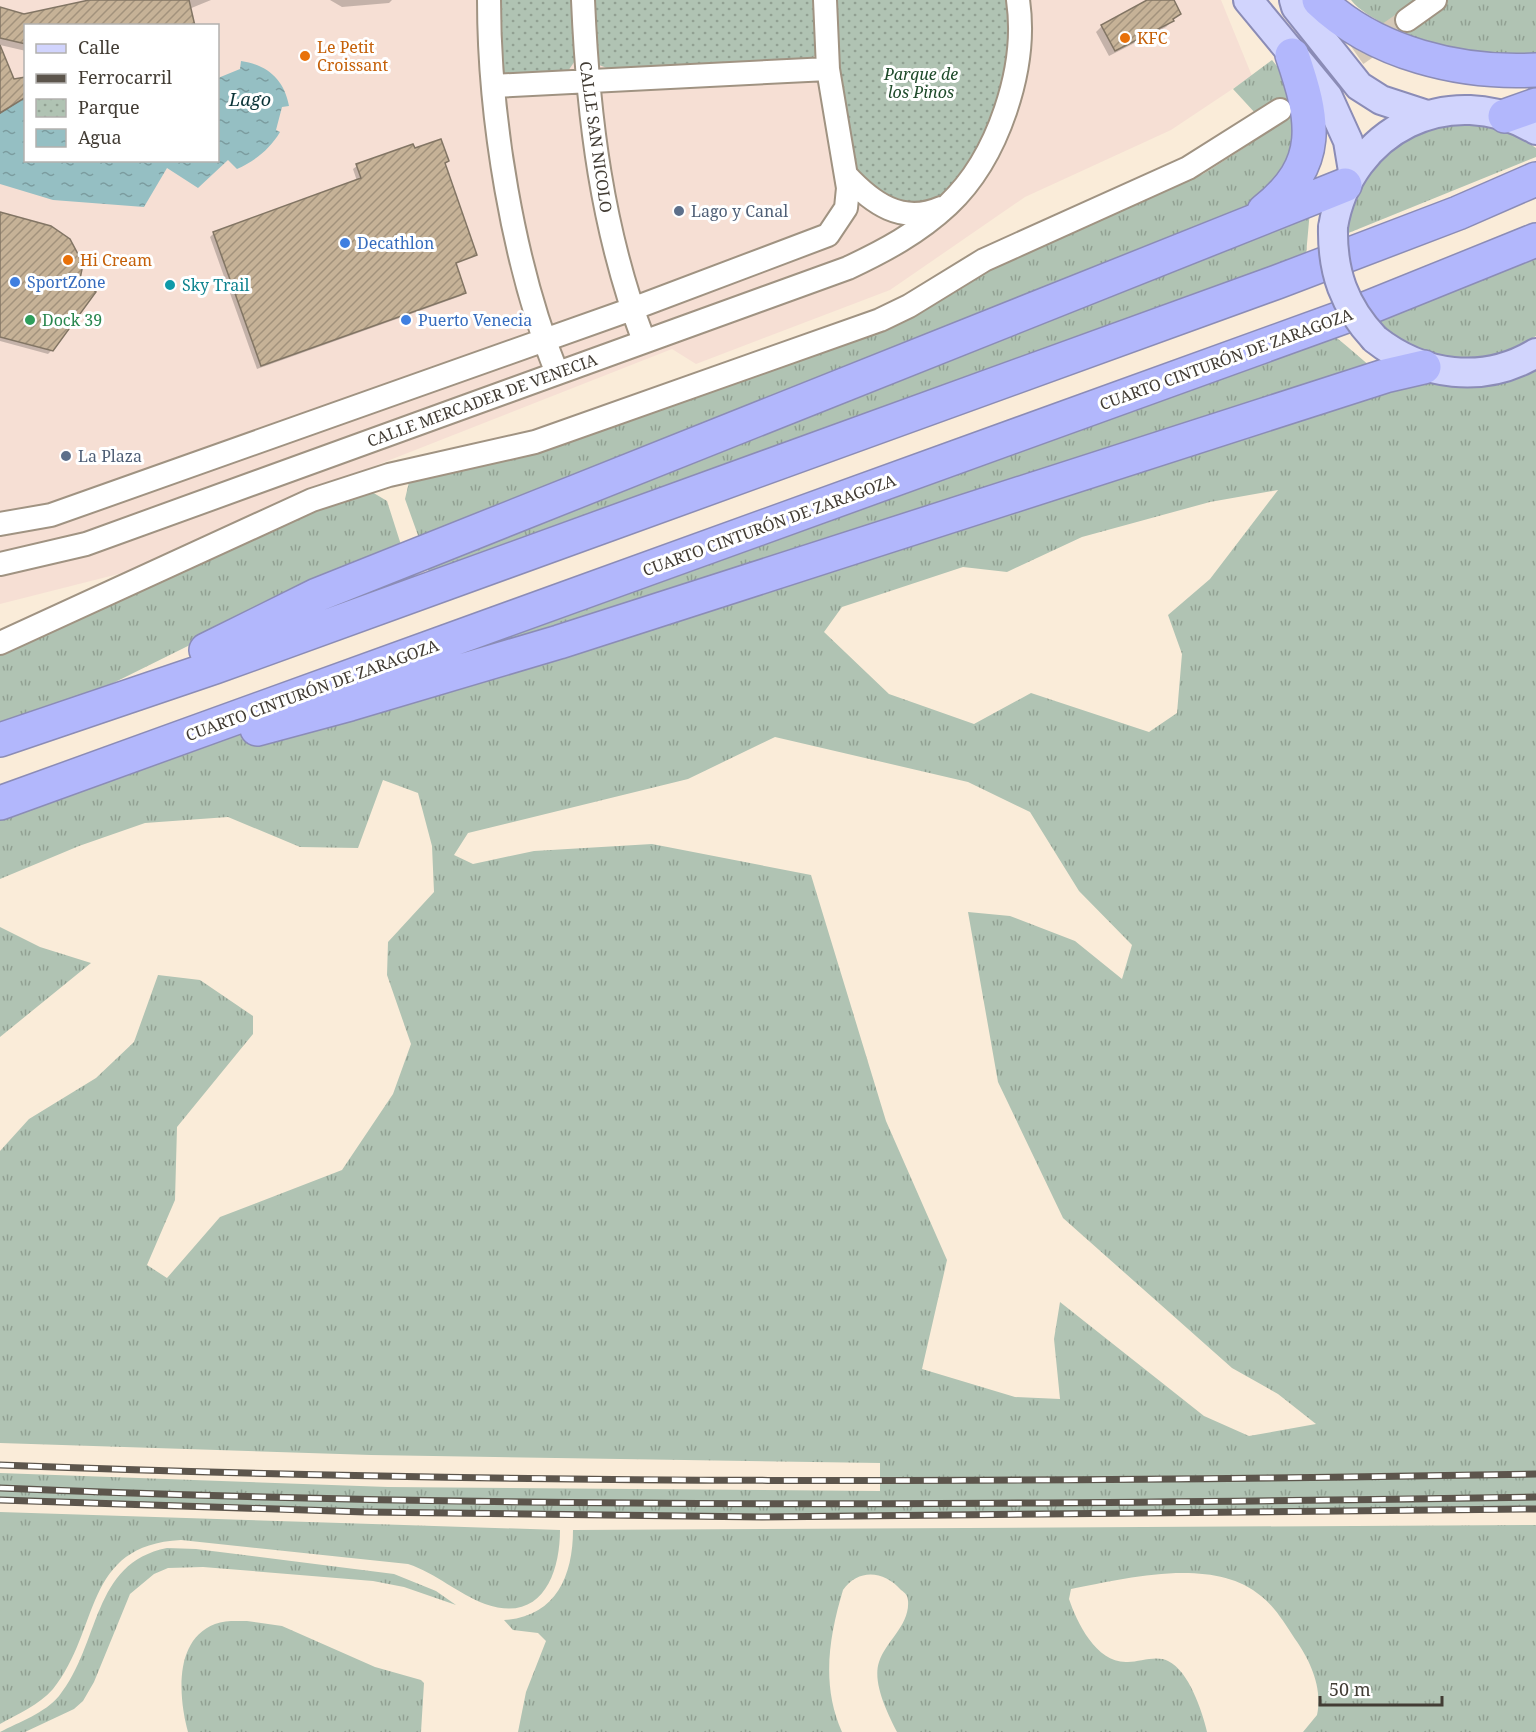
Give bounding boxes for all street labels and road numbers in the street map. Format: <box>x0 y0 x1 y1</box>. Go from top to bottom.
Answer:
street label: CALLE SAN NICOLO <box>574 60 618 214</box>
street label: CUARTO CINTURÓN DE ZARAGOZA <box>1097 303 1356 415</box>
street label: CALLE MERCADER DE VENECIA <box>364 348 601 452</box>
street label: CUARTO CINTURÓN DE ZARAGOZA <box>640 469 899 581</box>
street label: CUARTO CINTURÓN DE ZARAGOZA <box>183 634 442 746</box>

